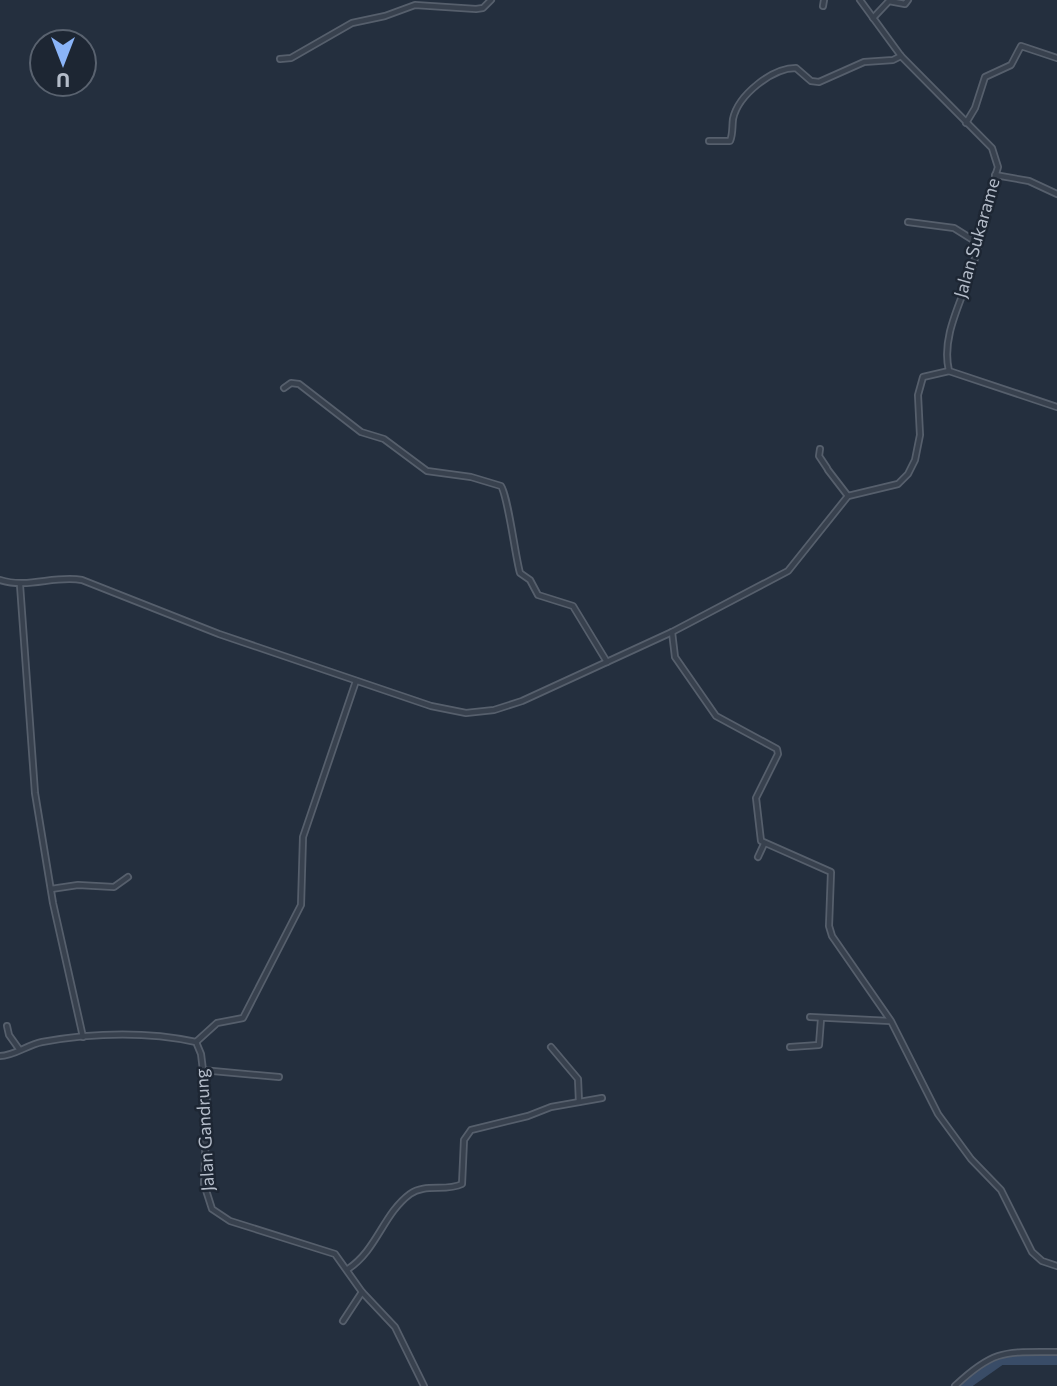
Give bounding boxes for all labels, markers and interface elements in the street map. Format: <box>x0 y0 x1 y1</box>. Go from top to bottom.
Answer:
north arrow <box>28 28 98 98</box>
text: U <box>56 69 70 92</box>
street label: Jalan Sukarame <box>948 175 1004 300</box>
street label: Jalan Gandrung <box>190 1068 218 1192</box>

